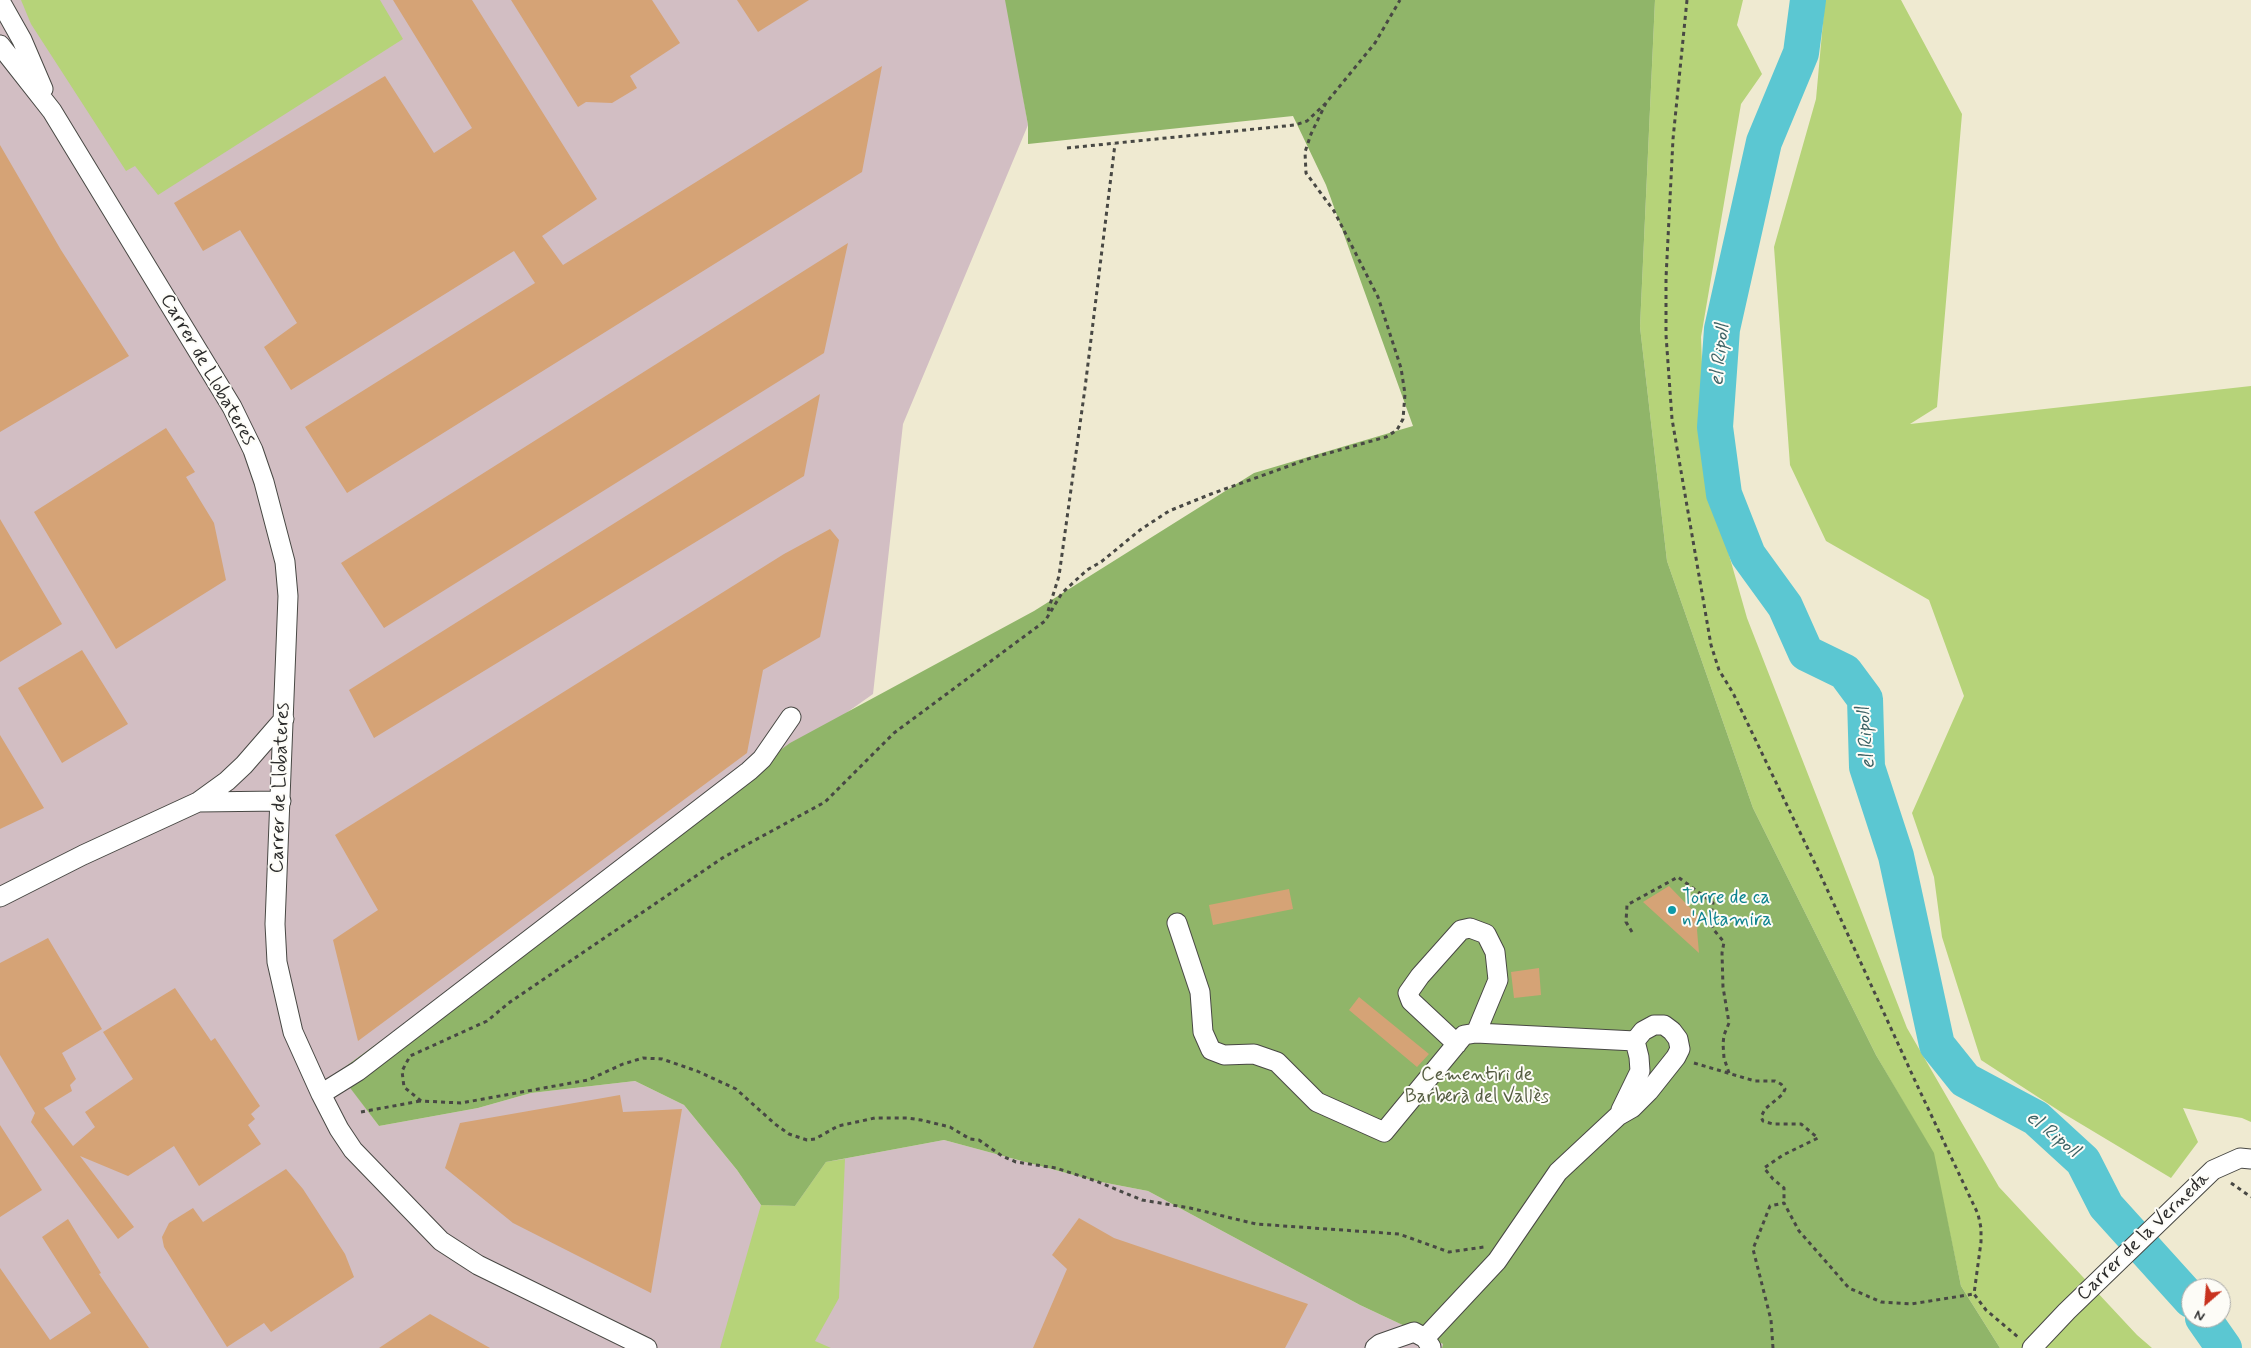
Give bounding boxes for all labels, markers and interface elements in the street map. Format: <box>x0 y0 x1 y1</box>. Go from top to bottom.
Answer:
street label: Carrer de Llobateres <box>154 290 260 450</box>
water label: el Ripoll <box>1706 323 1736 387</box>
street label: Carrer de Llobateres <box>267 702 295 874</box>
water label: el Ripoll <box>1852 706 1882 770</box>
place label: Torre de ca n'Altamira <box>1682 888 1772 932</box>
marker: Torre de ca n'Altamira <box>1666 904 1678 916</box>
park label: Cementiri de Barberà del Vallès <box>1405 1065 1549 1109</box>
water label: el Ripoll <box>2020 1106 2084 1164</box>
street label: Carrer de la Verneda <box>2073 1168 2215 1306</box>
north arrow <box>2181 1278 2231 1328</box>
text: N <box>2191 1305 2208 1326</box>

